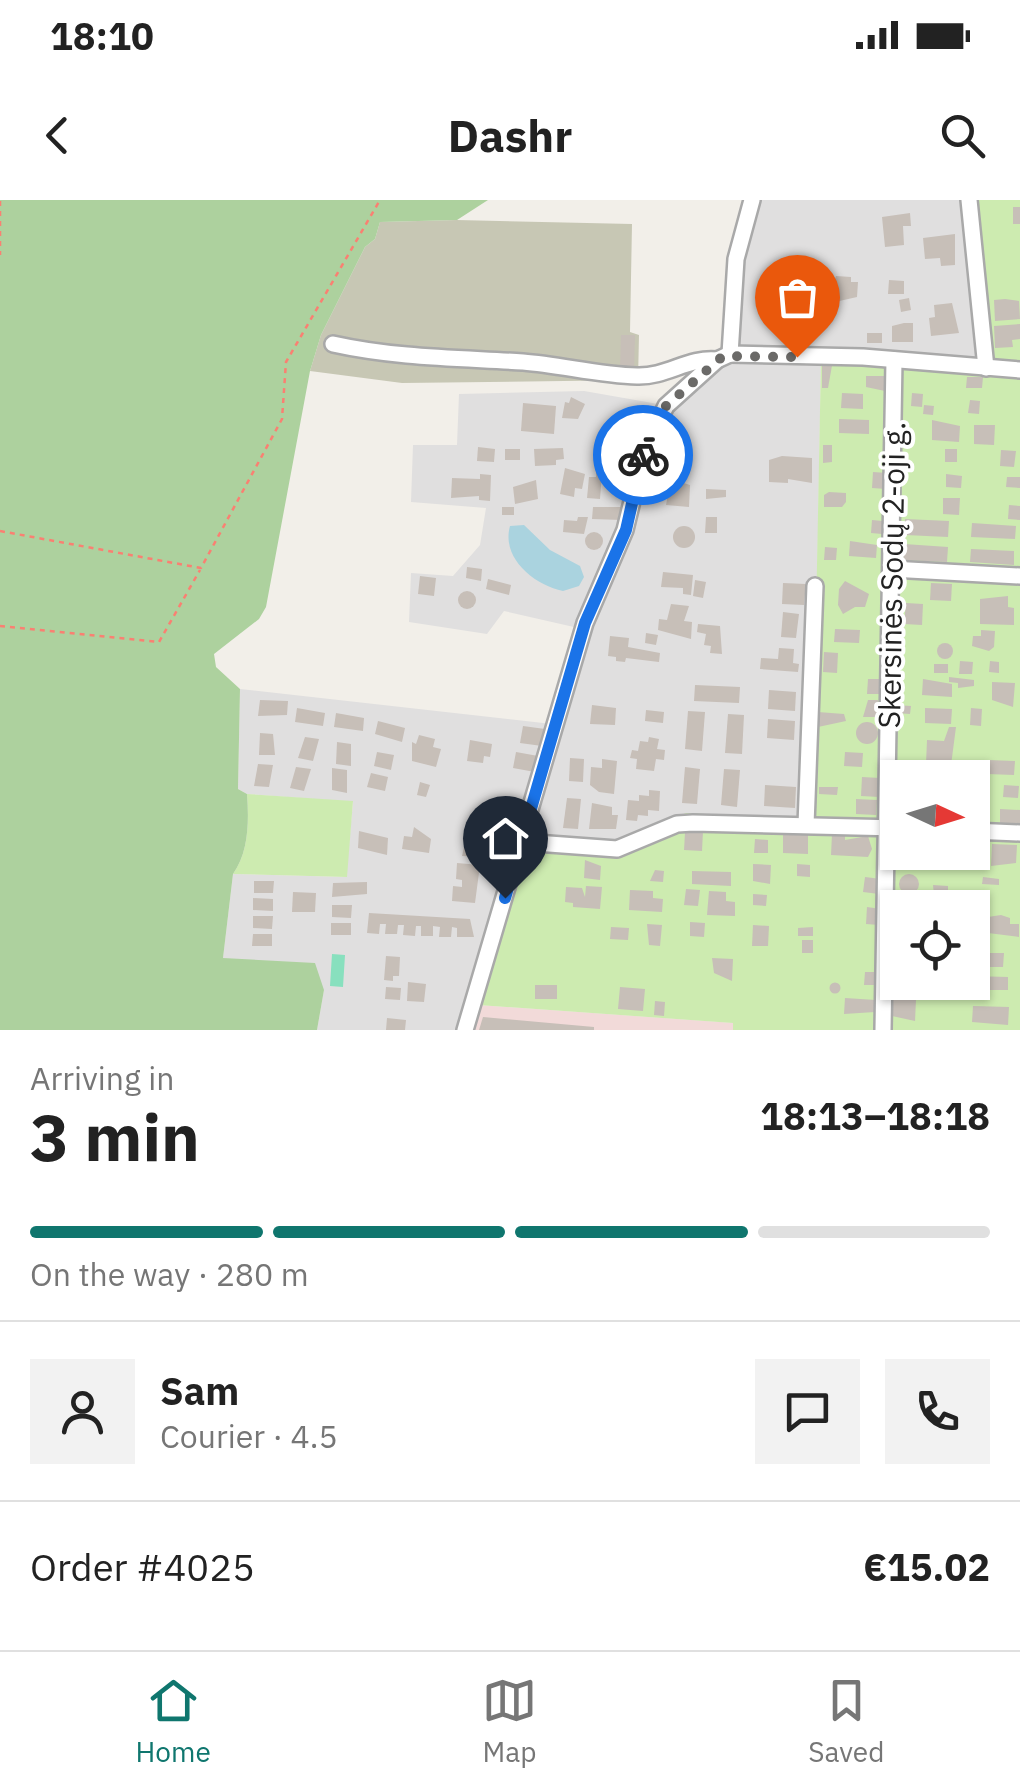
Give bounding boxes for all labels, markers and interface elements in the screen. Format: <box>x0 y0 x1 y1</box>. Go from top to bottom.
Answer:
text: 18:10 <box>50 11 154 60</box>
text: Dashr <box>448 106 572 164</box>
icon: back <box>30 108 85 163</box>
icon: search <box>935 108 990 163</box>
pin <box>755 255 840 358</box>
icon: bag <box>770 270 825 325</box>
courier <box>593 405 693 505</box>
street label: Skersinės Sodų 2-oji g. <box>869 421 913 729</box>
icon: bike <box>616 428 671 483</box>
north arrow <box>880 760 990 870</box>
map controls <box>880 760 990 1000</box>
pin <box>463 796 548 899</box>
icon: home <box>478 811 533 866</box>
button: locate <box>880 890 990 1000</box>
text: Arriving in <box>30 1057 175 1099</box>
text: 18:13–18:18 <box>760 1091 990 1140</box>
text: 3 min <box>30 1094 200 1179</box>
text: On the way · 280 m <box>30 1253 309 1295</box>
button: person <box>30 1359 135 1464</box>
button: chat <box>755 1359 860 1464</box>
button: phone <box>885 1359 990 1464</box>
text: Sam <box>160 1366 239 1415</box>
text: Courier · 4.5 <box>160 1415 338 1457</box>
text: Order #4025 <box>30 1542 255 1591</box>
text: €15.02 <box>863 1542 990 1591</box>
tab: Home <box>136 1673 211 1770</box>
tab: Map <box>482 1673 537 1770</box>
tab: Saved <box>808 1673 884 1770</box>

